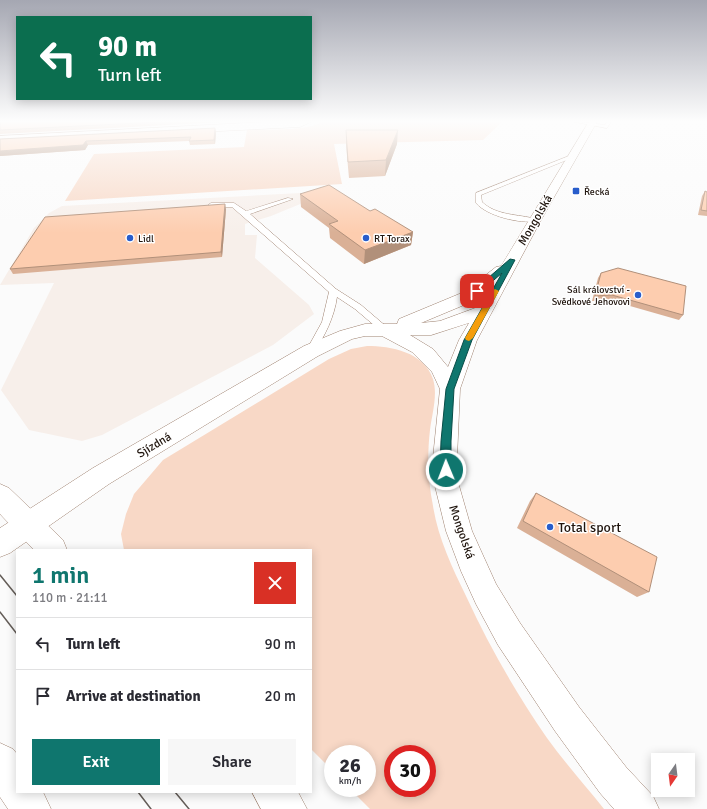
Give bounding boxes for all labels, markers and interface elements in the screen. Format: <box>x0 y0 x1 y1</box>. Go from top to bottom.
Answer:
text: 90 m <box>98 30 157 64</box>
icon: left <box>32 32 84 84</box>
text: Turn left <box>98 64 161 86</box>
place label: Řecká <box>584 185 610 198</box>
marker: Řecká <box>571 186 581 196</box>
street label: Mongolská <box>515 192 556 248</box>
marker: Lidl <box>125 233 135 243</box>
place label: Lidl <box>138 233 154 245</box>
marker: RT Torax <box>361 233 371 243</box>
place label: RT Torax <box>374 233 410 245</box>
pin <box>460 274 494 308</box>
icon: arrive <box>466 280 488 302</box>
place label: Sál království - Svědkové Jehovovi <box>552 284 630 308</box>
marker: Sál království - Svědkové Jehovovi <box>633 290 643 300</box>
street label: Sjízdná <box>134 429 174 462</box>
position arrow <box>425 449 467 491</box>
street label: Mongolská <box>445 503 478 561</box>
place label: Total sport <box>558 519 621 536</box>
marker: Total sport <box>545 522 555 532</box>
text: 1 min <box>32 560 89 590</box>
button: close <box>254 562 296 604</box>
text: 110 m · 21:11 <box>32 590 108 606</box>
icon: left <box>32 633 54 655</box>
text: Turn left <box>66 635 120 653</box>
text: 90 m <box>265 635 296 653</box>
icon: arrive <box>32 685 54 707</box>
text: Arrive at destination <box>66 687 201 705</box>
text: 20 m <box>265 687 296 705</box>
button: Exit <box>32 739 160 785</box>
button: Share <box>168 739 296 785</box>
speed limit sign: 30 <box>384 745 436 797</box>
text: 26 <box>339 753 361 778</box>
north arrow <box>651 753 695 797</box>
map controls <box>651 753 695 797</box>
text: km/h <box>339 775 361 787</box>

